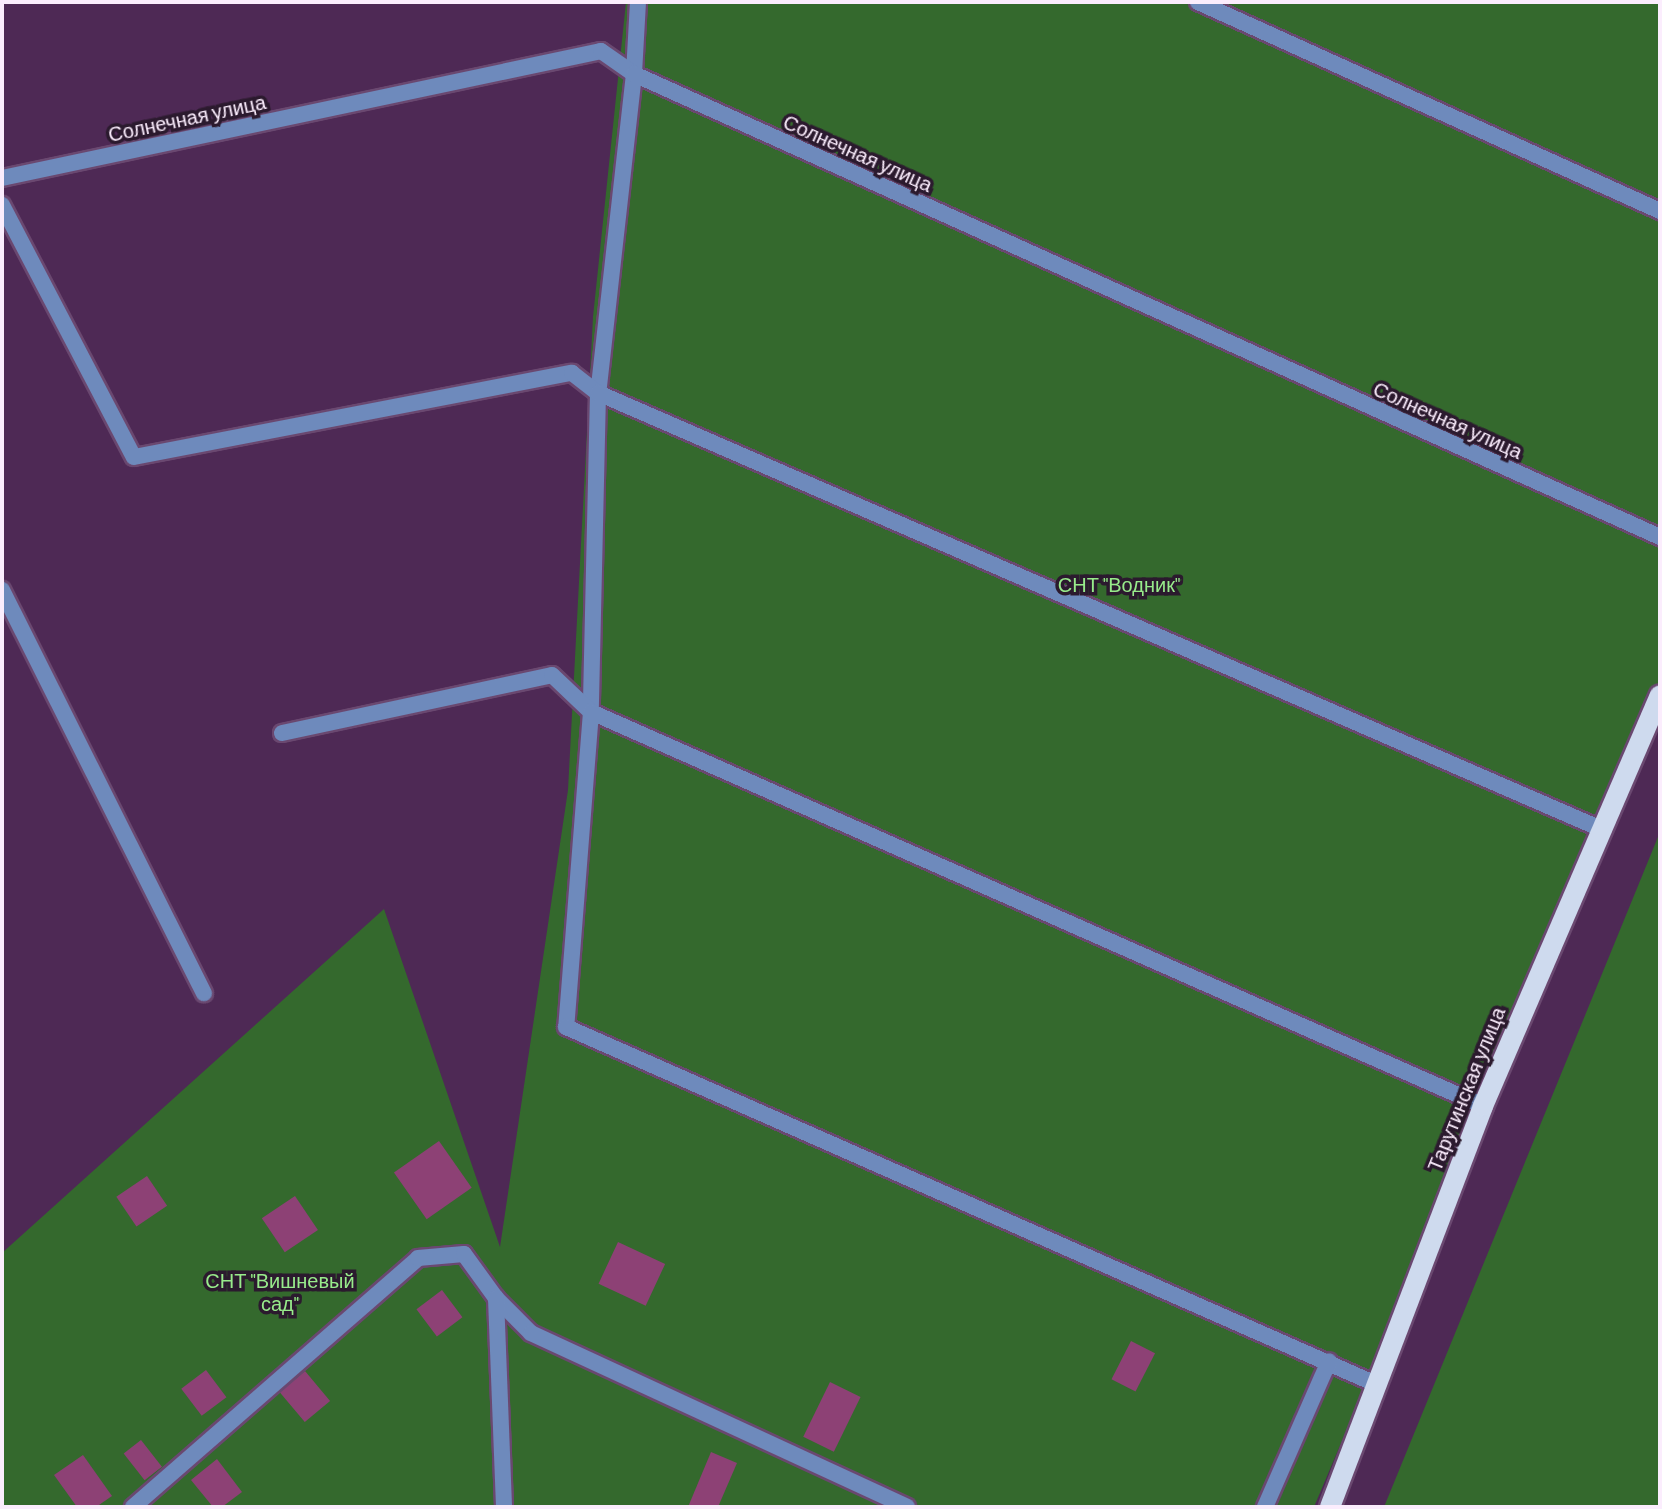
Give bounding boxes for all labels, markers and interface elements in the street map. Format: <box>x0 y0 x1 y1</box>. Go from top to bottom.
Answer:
street label: Солнечная улица <box>106 90 268 146</box>
street label: Солнечная улица <box>780 109 936 197</box>
street label: Солнечная улица <box>1370 376 1526 464</box>
park label: СНТ "Водник" <box>1058 572 1180 596</box>
street label: Тарутинская улица <box>1422 1003 1510 1175</box>
park label: СНТ "Вишневый сад" <box>205 1268 355 1315</box>

